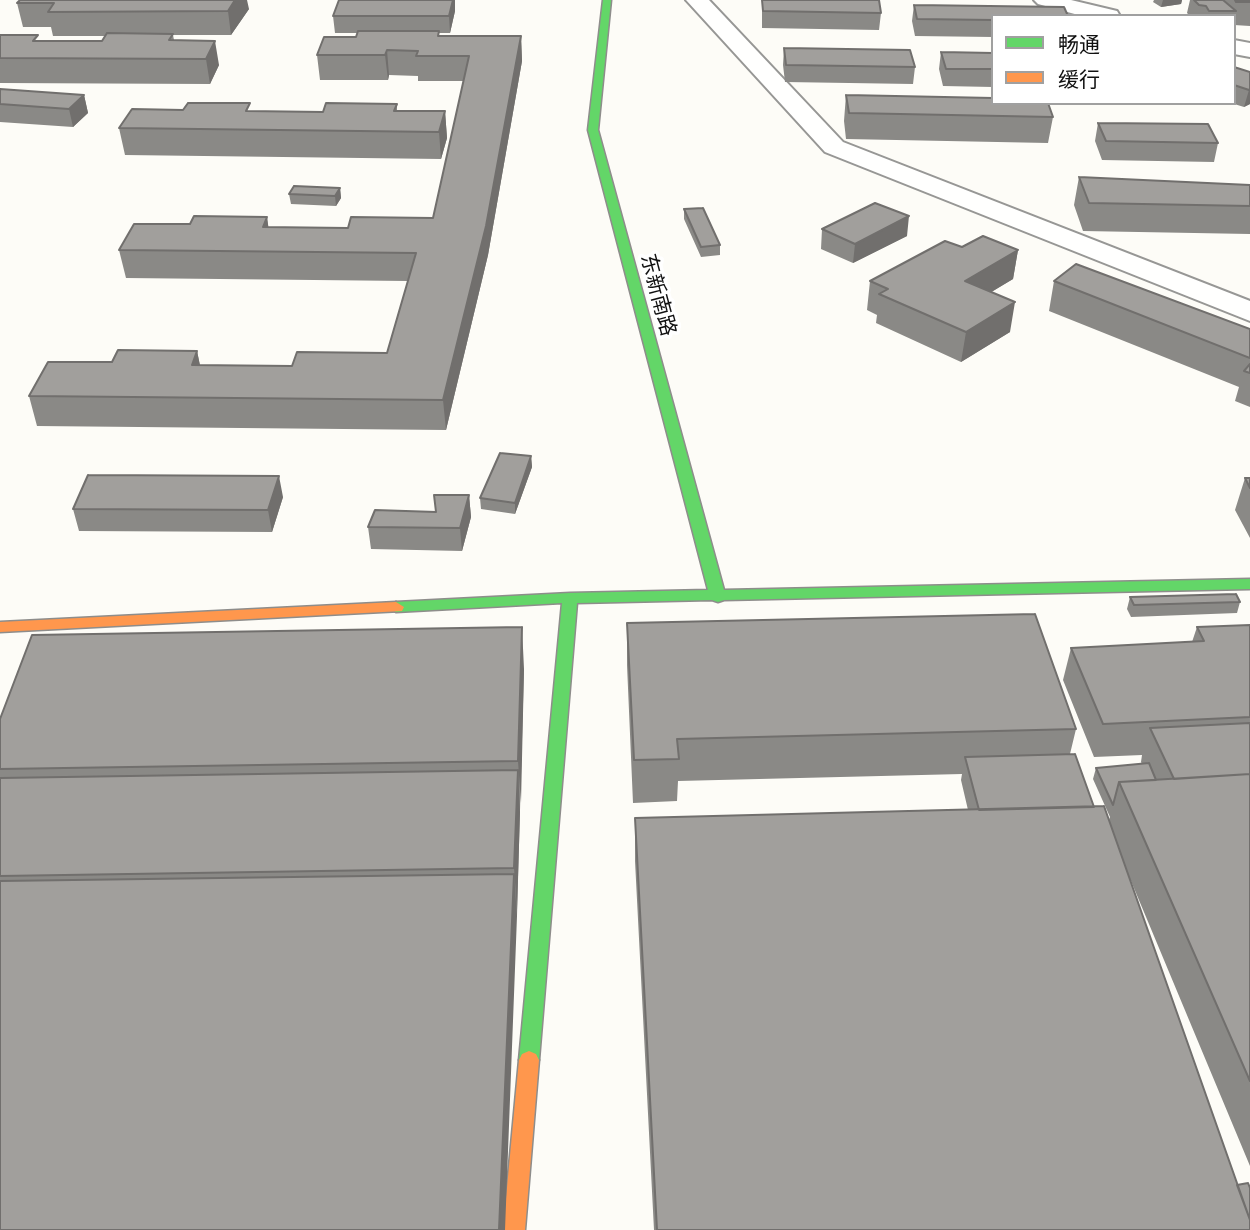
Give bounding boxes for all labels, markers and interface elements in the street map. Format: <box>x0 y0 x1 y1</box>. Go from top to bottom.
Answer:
legend <box>991 14 1236 105</box>
text: 畅通 <box>1058 33 1100 57</box>
text: 缓行 <box>1058 68 1100 92</box>
street label: 东新南路 <box>635 251 681 339</box>

